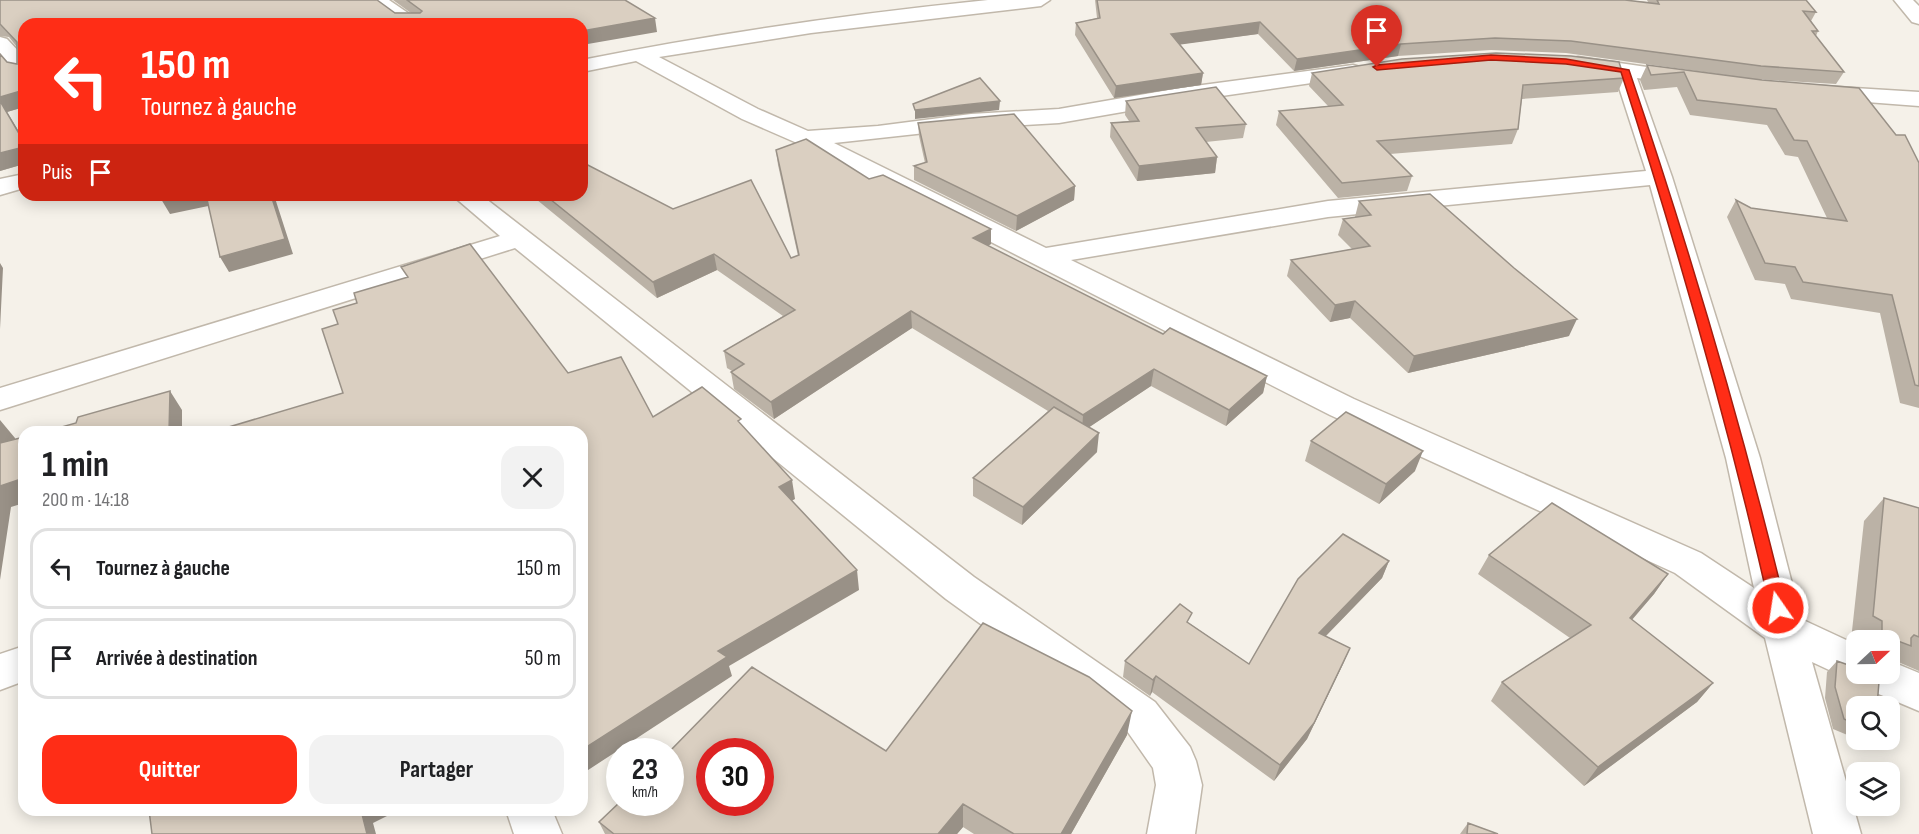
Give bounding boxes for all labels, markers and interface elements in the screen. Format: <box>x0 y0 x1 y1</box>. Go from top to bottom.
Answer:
pin <box>1351 5 1402 67</box>
icon: arrive <box>1360 14 1393 47</box>
text: 150 m <box>141 40 230 91</box>
icon: left <box>42 42 120 120</box>
text: Tournez à gauche <box>141 91 297 123</box>
icon: arrive <box>84 156 117 189</box>
text: Puis <box>42 159 72 186</box>
text: 1 min <box>42 444 109 487</box>
button: close <box>501 446 564 509</box>
text: 200 m · 14:18 <box>42 488 129 512</box>
icon: left <box>45 552 78 585</box>
text: Tournez à gauche <box>96 555 230 582</box>
text: 150 m <box>517 555 561 582</box>
position arrow <box>1746 576 1810 640</box>
north arrow <box>1846 630 1900 684</box>
map controls <box>1846 630 1900 816</box>
icon: arrive <box>45 642 78 675</box>
text: Arrivée à destination <box>96 645 258 672</box>
text: 50 m <box>525 645 561 672</box>
button: search <box>1846 696 1900 750</box>
button: Quitter <box>42 735 297 804</box>
button: Partager <box>309 735 564 804</box>
speed limit sign: 30 <box>696 738 774 816</box>
text: 23 <box>632 752 658 788</box>
button: layers <box>1846 762 1900 816</box>
text: km/h <box>632 783 658 802</box>

